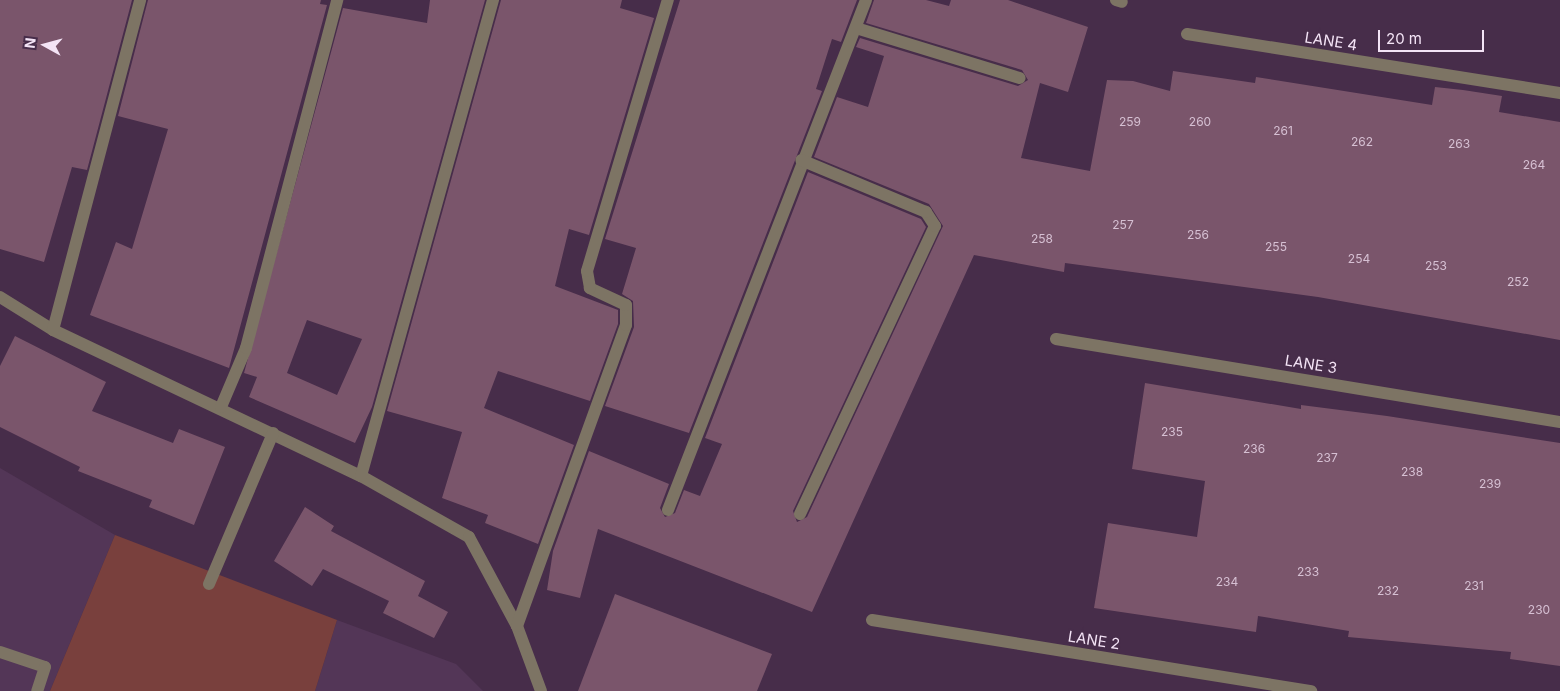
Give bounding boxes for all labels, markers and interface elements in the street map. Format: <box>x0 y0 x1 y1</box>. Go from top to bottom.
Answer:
north arrow <box>20 20 70 70</box>
scale bar <box>1380 20 1486 52</box>
street label: LANE 4 <box>1303 28 1359 54</box>
text: 20 m <box>1386 29 1422 48</box>
text: N <box>21 37 39 49</box>
house number: 259 <box>1119 115 1141 129</box>
house number: 260 <box>1189 115 1211 129</box>
house number: 261 <box>1273 124 1293 138</box>
house number: 262 <box>1351 135 1373 149</box>
house number: 263 <box>1448 137 1470 151</box>
house number: 264 <box>1523 158 1545 172</box>
house number: 257 <box>1112 218 1134 232</box>
house number: 256 <box>1187 228 1209 242</box>
house number: 258 <box>1031 232 1053 246</box>
house number: 255 <box>1265 240 1287 254</box>
house number: 254 <box>1348 252 1370 266</box>
house number: 253 <box>1425 259 1447 273</box>
house number: 252 <box>1507 275 1529 289</box>
street label: LANE 3 <box>1284 351 1338 377</box>
house number: 235 <box>1161 425 1183 439</box>
house number: 236 <box>1243 442 1265 456</box>
house number: 237 <box>1316 451 1338 465</box>
house number: 238 <box>1401 465 1423 479</box>
house number: 239 <box>1479 477 1501 491</box>
house number: 233 <box>1297 565 1319 579</box>
house number: 234 <box>1216 575 1238 589</box>
house number: 231 <box>1464 579 1484 593</box>
house number: 232 <box>1377 584 1399 598</box>
house number: 230 <box>1528 603 1550 617</box>
street label: LANE 2 <box>1067 627 1121 653</box>

